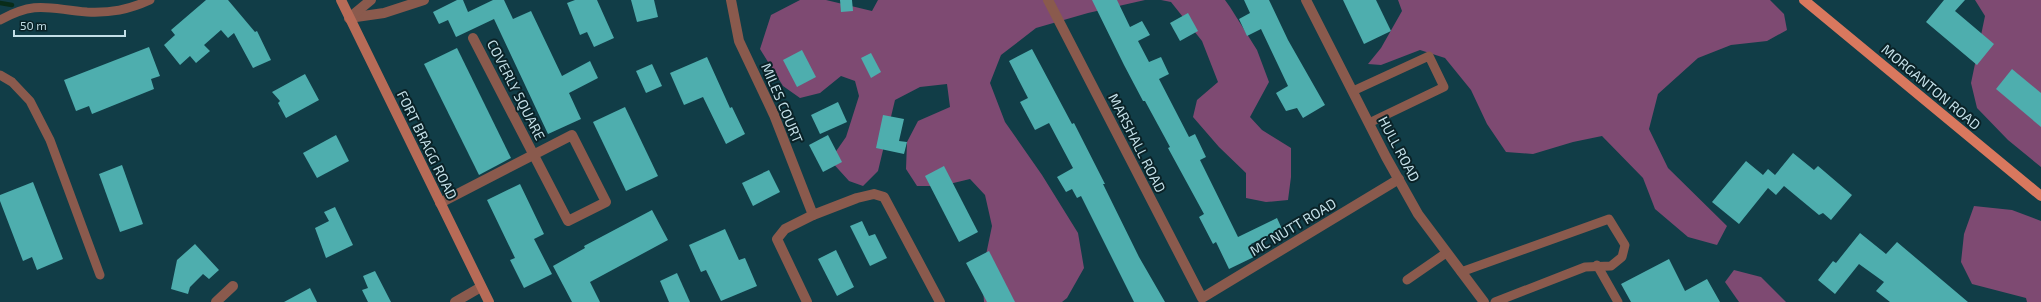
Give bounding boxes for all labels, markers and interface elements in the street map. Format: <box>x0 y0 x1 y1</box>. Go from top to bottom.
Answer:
scale bar <box>14 12 125 38</box>
text: 50 m <box>20 18 47 32</box>
street label: COVERLY SQUARE <box>484 37 549 143</box>
street label: MORGANTON ROAD <box>1878 40 1984 133</box>
street label: MILES COURT <box>758 60 807 145</box>
street label: FORT BRAGG ROAD <box>394 88 461 202</box>
street label: MARSHALL ROAD <box>1105 90 1170 195</box>
street label: HULL ROAD <box>1375 113 1424 184</box>
street label: MC NUTT ROAD <box>1247 194 1339 259</box>

